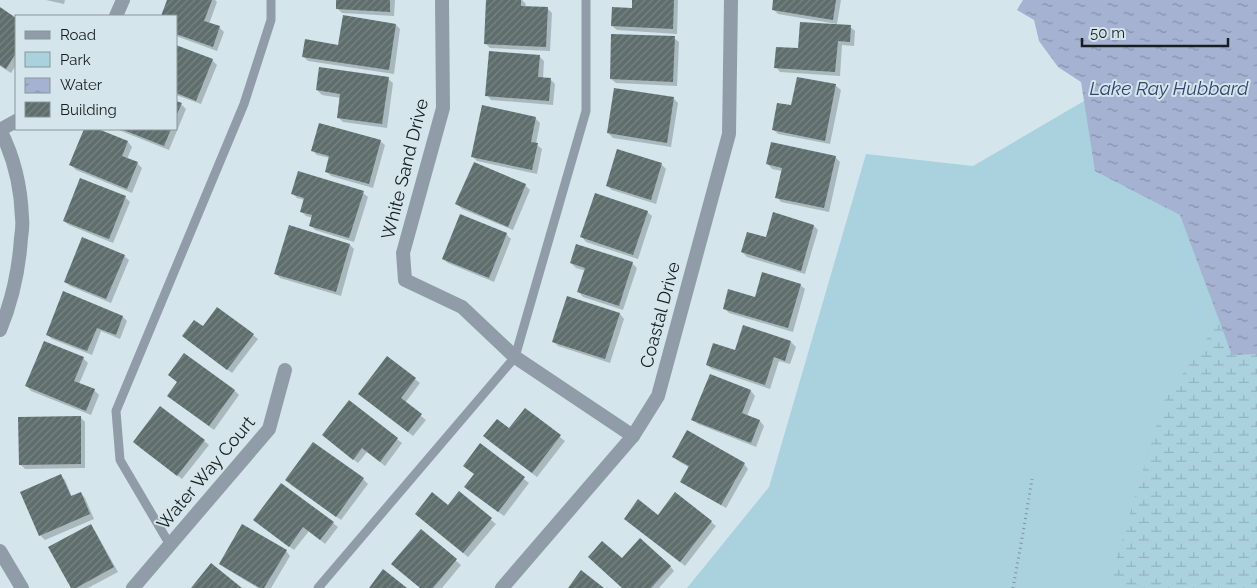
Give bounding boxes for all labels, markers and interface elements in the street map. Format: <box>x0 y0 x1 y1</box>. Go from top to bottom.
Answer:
legend <box>15 15 178 130</box>
scale bar <box>1082 15 1228 47</box>
text: 50 m <box>1090 24 1125 42</box>
text: Road <box>60 26 96 44</box>
text: Park <box>60 51 91 69</box>
text: Water <box>60 76 103 94</box>
water label: Lake Ray Hubbard <box>1090 77 1249 99</box>
street label: White Sand Drive <box>377 96 432 241</box>
text: Building <box>60 101 117 119</box>
street label: Coastal Drive <box>635 259 684 370</box>
street label: Water Way Court <box>152 412 259 534</box>

